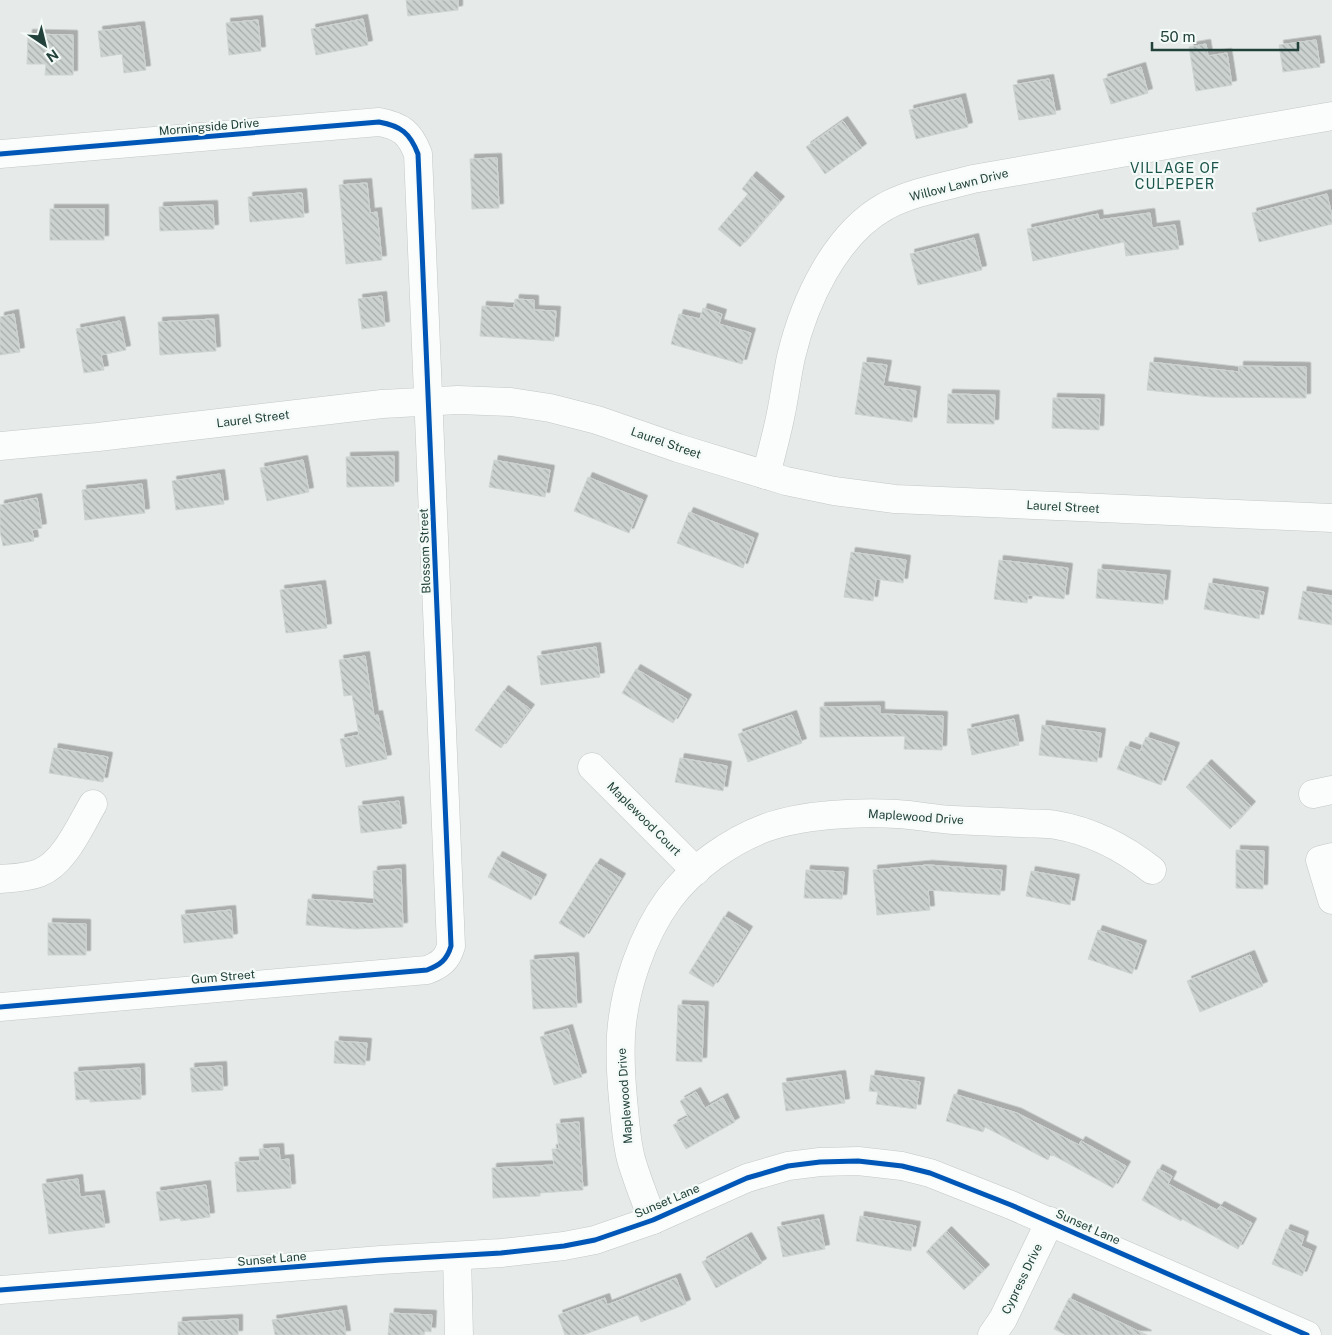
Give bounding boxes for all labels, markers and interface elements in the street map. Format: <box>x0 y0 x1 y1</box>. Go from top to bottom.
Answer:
north arrow <box>20 20 70 70</box>
scale bar <box>1152 20 1298 52</box>
text: 50 m <box>1160 28 1195 45</box>
text: N <box>43 46 62 65</box>
street label: Morningside Drive <box>158 116 260 138</box>
district label: VILLAGE OF CULPEPER <box>1130 160 1220 192</box>
street label: Willow Lawn Drive <box>908 166 1010 204</box>
street label: Laurel Street <box>216 408 291 430</box>
street label: Laurel Street <box>629 424 703 462</box>
street label: Laurel Street <box>1026 498 1100 516</box>
street label: Blossom Street <box>417 508 433 594</box>
street label: Maplewood Court <box>604 779 684 859</box>
street label: Maplewood Drive <box>868 807 965 827</box>
street label: Gum Street <box>190 967 256 987</box>
street label: Maplewood Drive <box>615 1047 635 1144</box>
street label: Sunset Lane <box>632 1181 702 1221</box>
street label: Sunset Lane <box>1054 1207 1123 1248</box>
street label: Cypress Drive <box>999 1241 1045 1317</box>
street label: Sunset Lane <box>237 1249 307 1269</box>

